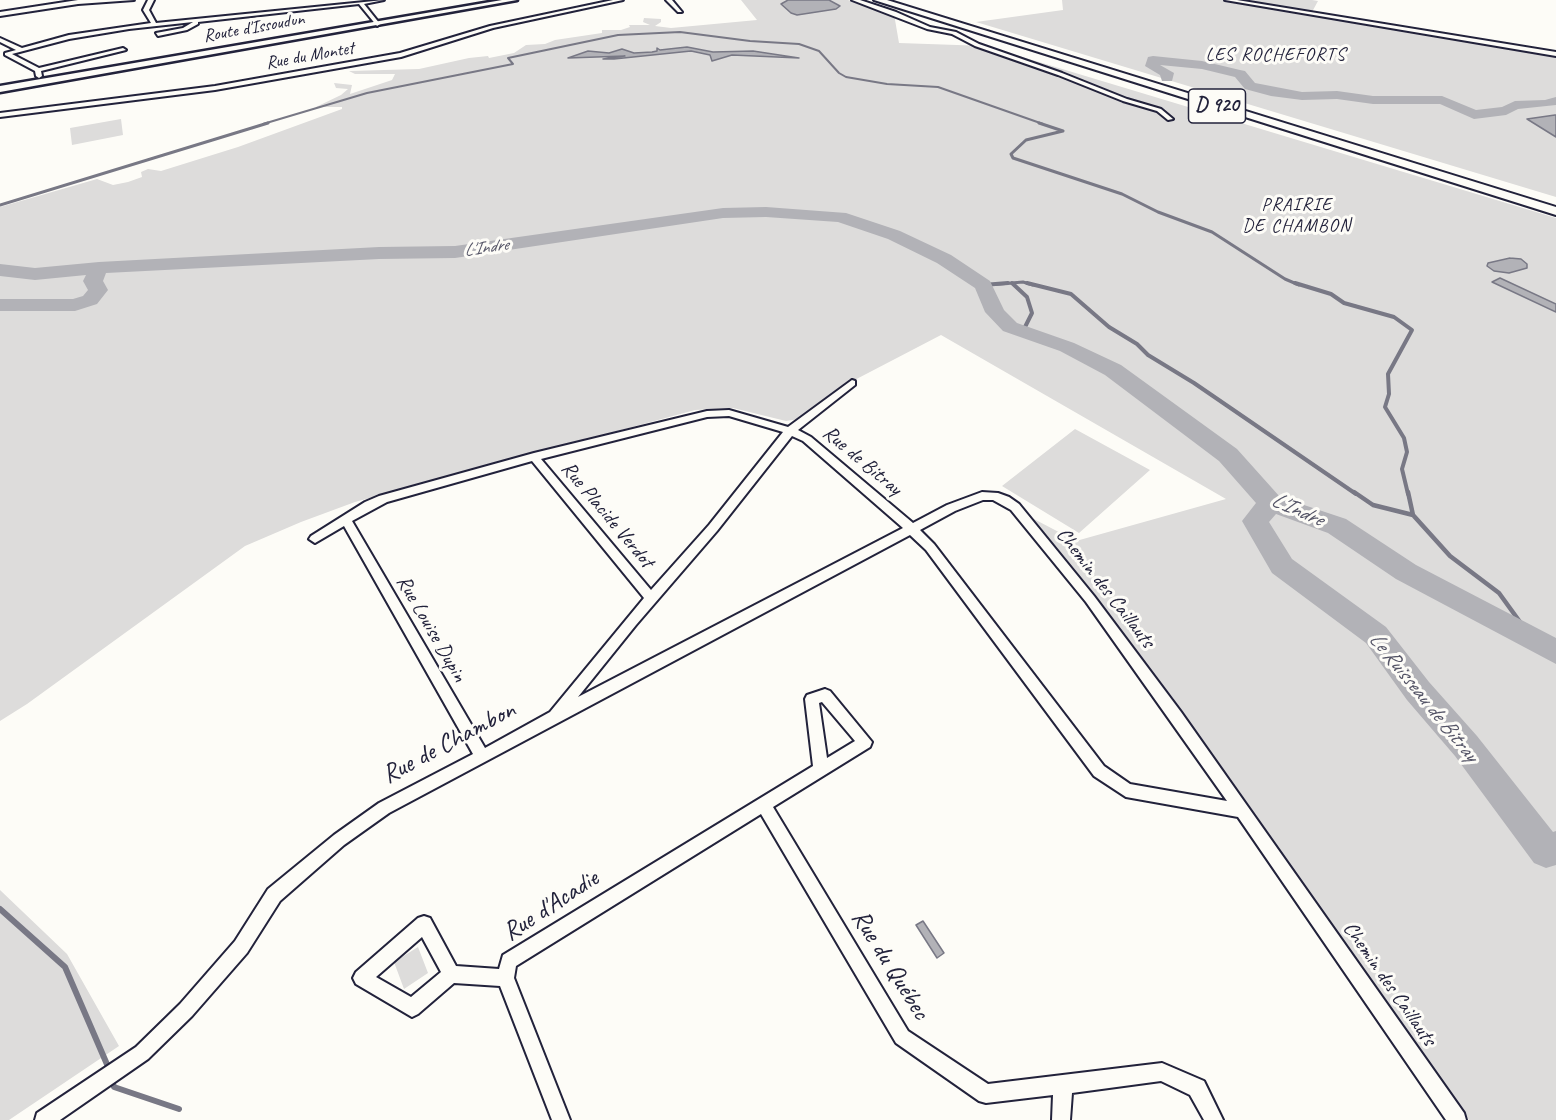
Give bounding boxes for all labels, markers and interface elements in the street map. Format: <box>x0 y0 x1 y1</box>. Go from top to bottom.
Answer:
street label: Route d'Issoudun <box>202 9 306 47</box>
street label: Rue du Montet <box>264 38 356 74</box>
district label: LES ROCHEFORTS <box>1206 44 1346 66</box>
road number: D 920 <box>1188 89 1246 123</box>
district label: PRAIRIE DE CHAMBON <box>1243 194 1351 236</box>
water label: L'Indre <box>463 234 509 262</box>
street label: Rue de Bitray <box>817 421 907 501</box>
street label: Rue Placide Verdot <box>555 457 659 573</box>
water label: L'Indre <box>1267 487 1327 533</box>
street label: Chemin des Caillauts <box>1050 523 1160 653</box>
street label: Rue Louise Dupin <box>390 571 472 687</box>
water label: Le Ruisseau de Bitray <box>1363 627 1483 767</box>
street label: Rue de Chambon <box>377 695 521 791</box>
street label: Rue d'Acadie <box>497 864 605 948</box>
street label: Rue du Québec <box>844 904 936 1026</box>
street label: Chemin des Caillauts <box>1337 917 1441 1051</box>

